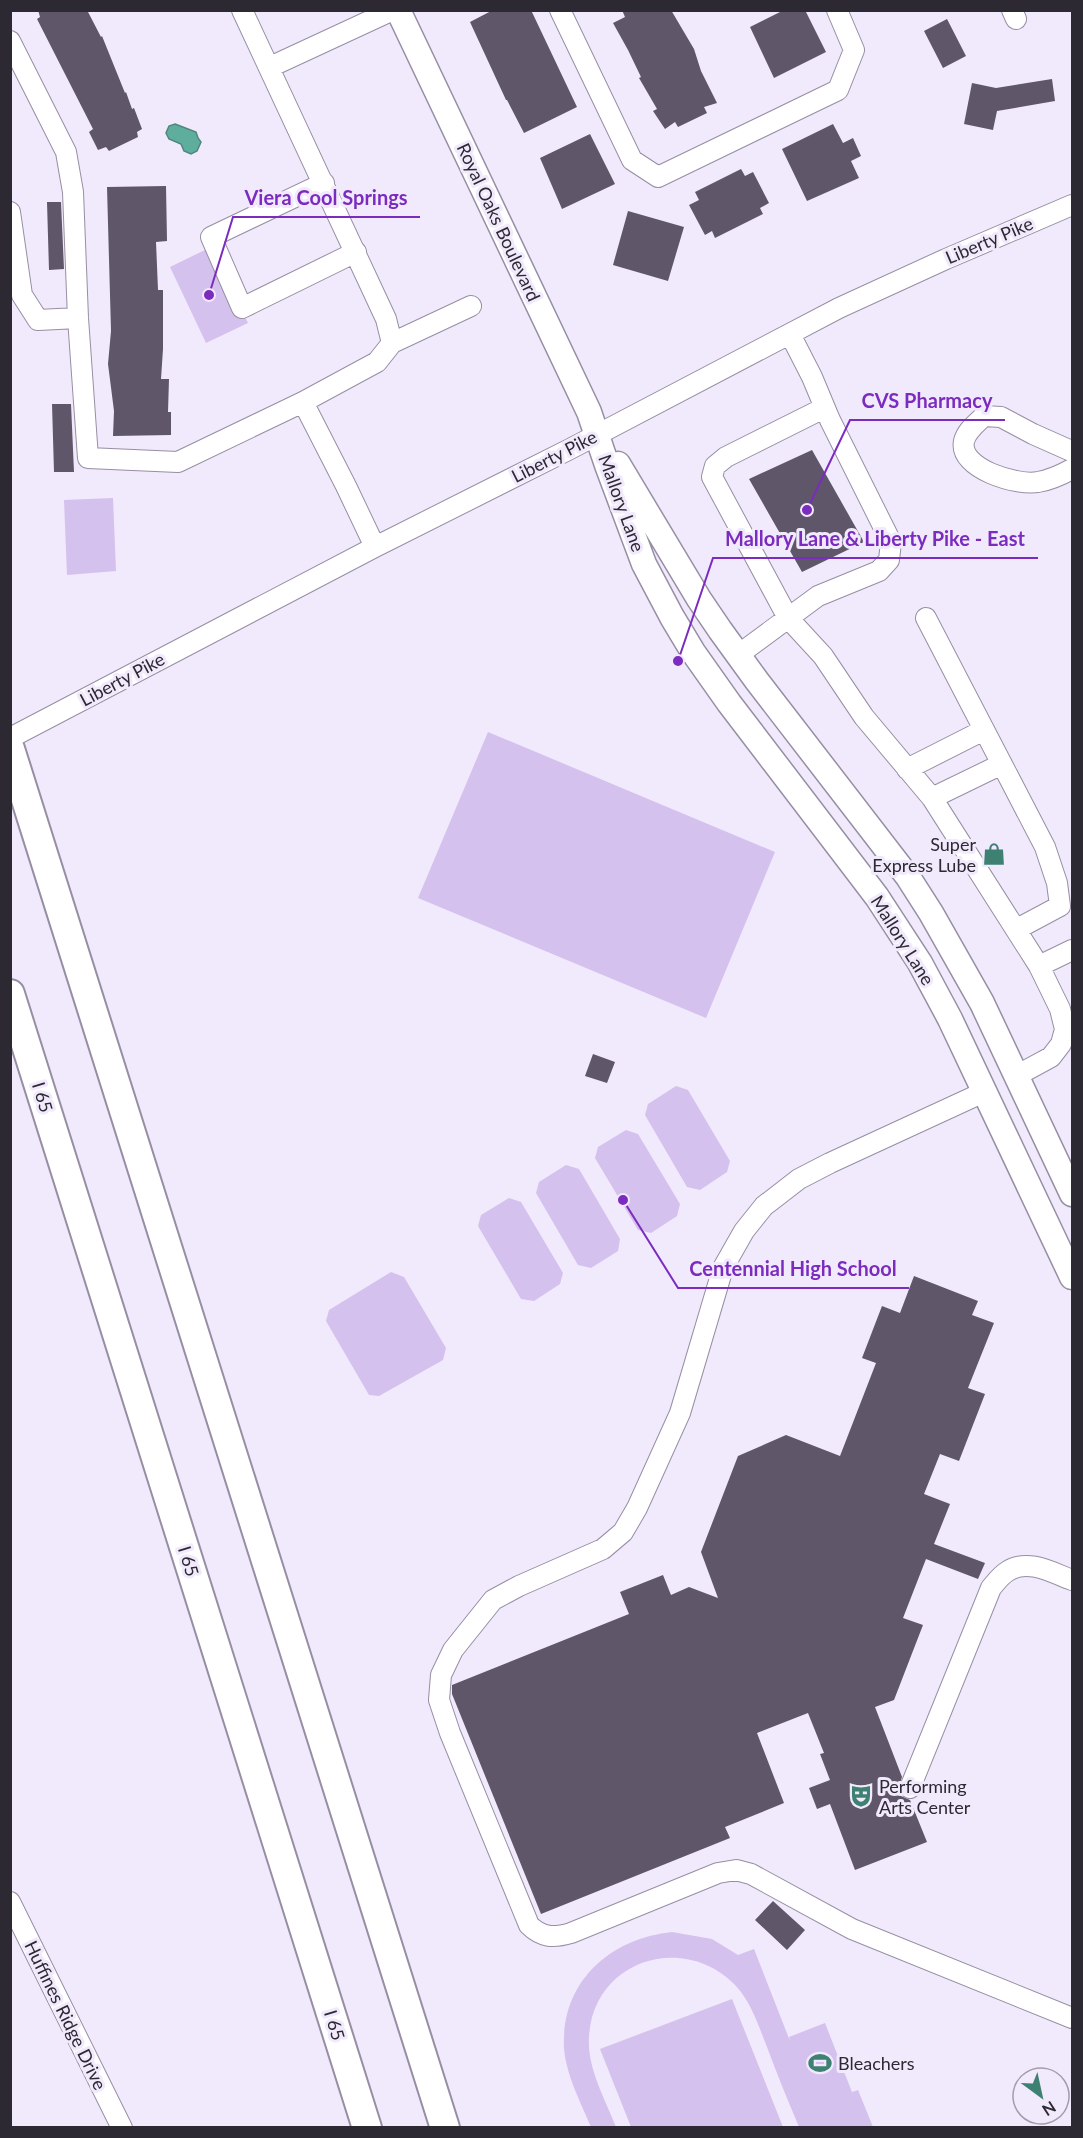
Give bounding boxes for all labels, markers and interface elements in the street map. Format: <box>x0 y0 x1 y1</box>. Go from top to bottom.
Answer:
street label: Royal Oaks Boulevard <box>453 140 545 304</box>
callout: Viera Cool Springs <box>233 179 420 217</box>
text: Viera Cool Springs <box>243 185 408 209</box>
street label: Liberty Pike <box>942 212 1036 268</box>
callout: CVS Pharmacy <box>850 382 1005 420</box>
text: CVS Pharmacy <box>862 388 993 412</box>
street label: Liberty Pike <box>508 425 600 487</box>
street label: Mallory Lane <box>594 451 650 555</box>
callout: Mallory Lane & Liberty Pike - East <box>713 520 1038 558</box>
text: Mallory Lane & Liberty Pike - East <box>725 526 1025 550</box>
street label: Liberty Pike <box>76 648 168 710</box>
place label: Super Express Lube <box>872 833 976 876</box>
shop icon: Super Express Lube <box>981 841 1007 867</box>
street label: Mallory Lane <box>867 891 939 989</box>
street label: I 65 <box>28 1079 58 1115</box>
callout: Centennial High School <box>678 1250 909 1288</box>
text: Centennial High School <box>689 1256 897 1280</box>
street label: I 65 <box>174 1543 204 1579</box>
place label: Performing Arts Center <box>879 1775 971 1818</box>
theatre icon: Performing Arts Center <box>848 1783 874 1809</box>
street label: Huffines Ridge Drive <box>20 1937 112 2093</box>
street label: I 65 <box>320 2007 350 2043</box>
sports icon: Bleachers <box>807 2050 833 2076</box>
place label: Bleachers <box>838 2052 915 2074</box>
north arrow <box>1011 2066 1071 2126</box>
text: N <box>1039 2098 1060 2120</box>

